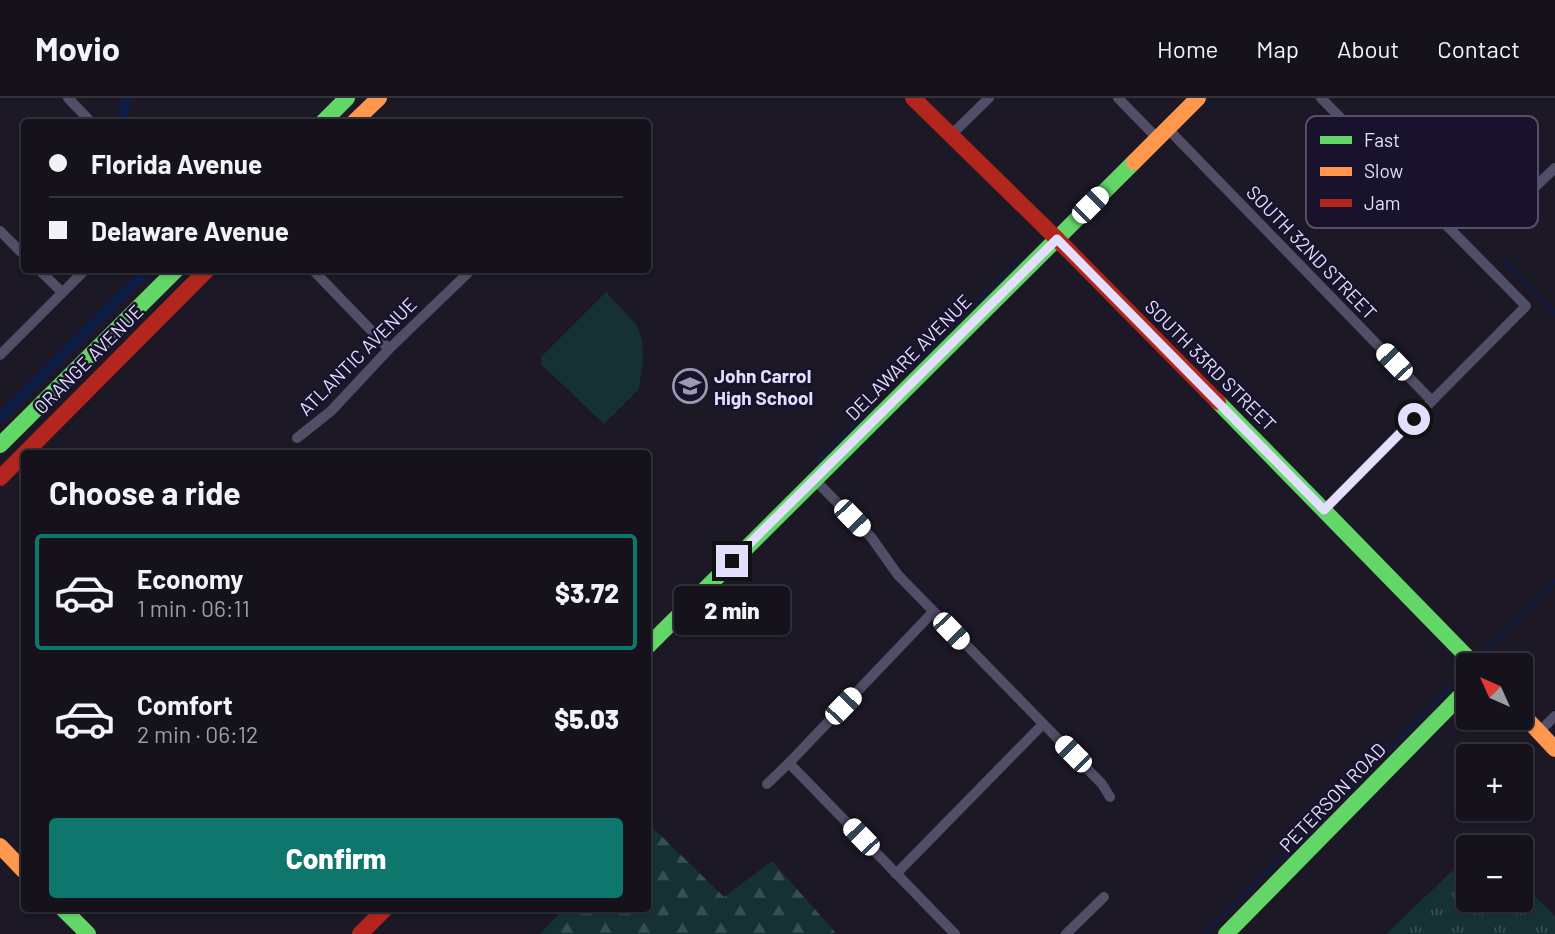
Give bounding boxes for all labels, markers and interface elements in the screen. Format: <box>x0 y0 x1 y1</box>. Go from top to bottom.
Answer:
text: Movio <box>35 28 120 68</box>
text: Home <box>1157 34 1218 63</box>
text: Map <box>1256 34 1299 63</box>
text: About <box>1337 34 1399 63</box>
text: Contact <box>1437 34 1520 63</box>
legend <box>1306 116 1538 228</box>
text: Fast <box>1364 128 1400 151</box>
text: Florida Avenue <box>91 148 262 179</box>
text: Slow <box>1364 159 1403 182</box>
street label: SOUTH 32ND STREET <box>1242 180 1382 324</box>
car <box>1068 183 1113 227</box>
text: Jam <box>1364 191 1400 214</box>
text: Delaware Avenue <box>91 215 289 246</box>
street label: DELAWARE AVENUE <box>840 289 976 425</box>
street label: ATLANTIC AVENUE <box>293 292 421 420</box>
street label: SOUTH 33RD STREET <box>1141 295 1281 435</box>
street label: ORANGE AVENUE <box>29 300 147 418</box>
car <box>1372 340 1417 384</box>
place label: John Carrol High School <box>714 364 813 409</box>
school or university icon: John Carrol High School <box>671 367 709 405</box>
route start <box>1398 403 1430 435</box>
text: Choose a ride <box>49 473 241 511</box>
car <box>830 496 875 540</box>
route end <box>716 545 748 577</box>
icon: car <box>53 561 116 624</box>
text: Economy <box>137 563 243 594</box>
text: $3.72 <box>555 577 619 608</box>
callout: 2 min <box>674 586 790 634</box>
text: 1 min · 06:11 <box>137 594 250 622</box>
text: 2 min <box>704 596 760 624</box>
car <box>929 609 974 653</box>
north arrow <box>1456 653 1533 730</box>
map controls <box>1456 653 1533 912</box>
car <box>821 684 866 728</box>
icon: car <box>53 687 116 750</box>
text: Comfort <box>137 689 233 720</box>
text: $5.03 <box>554 703 619 734</box>
text: 2 min · 06:12 <box>137 720 258 748</box>
car <box>1051 732 1096 776</box>
street label: PETERSON ROAD <box>1274 738 1390 856</box>
button: + <box>1456 744 1533 821</box>
car <box>839 815 884 859</box>
button: Confirm <box>49 818 623 898</box>
button: − <box>1456 835 1533 912</box>

